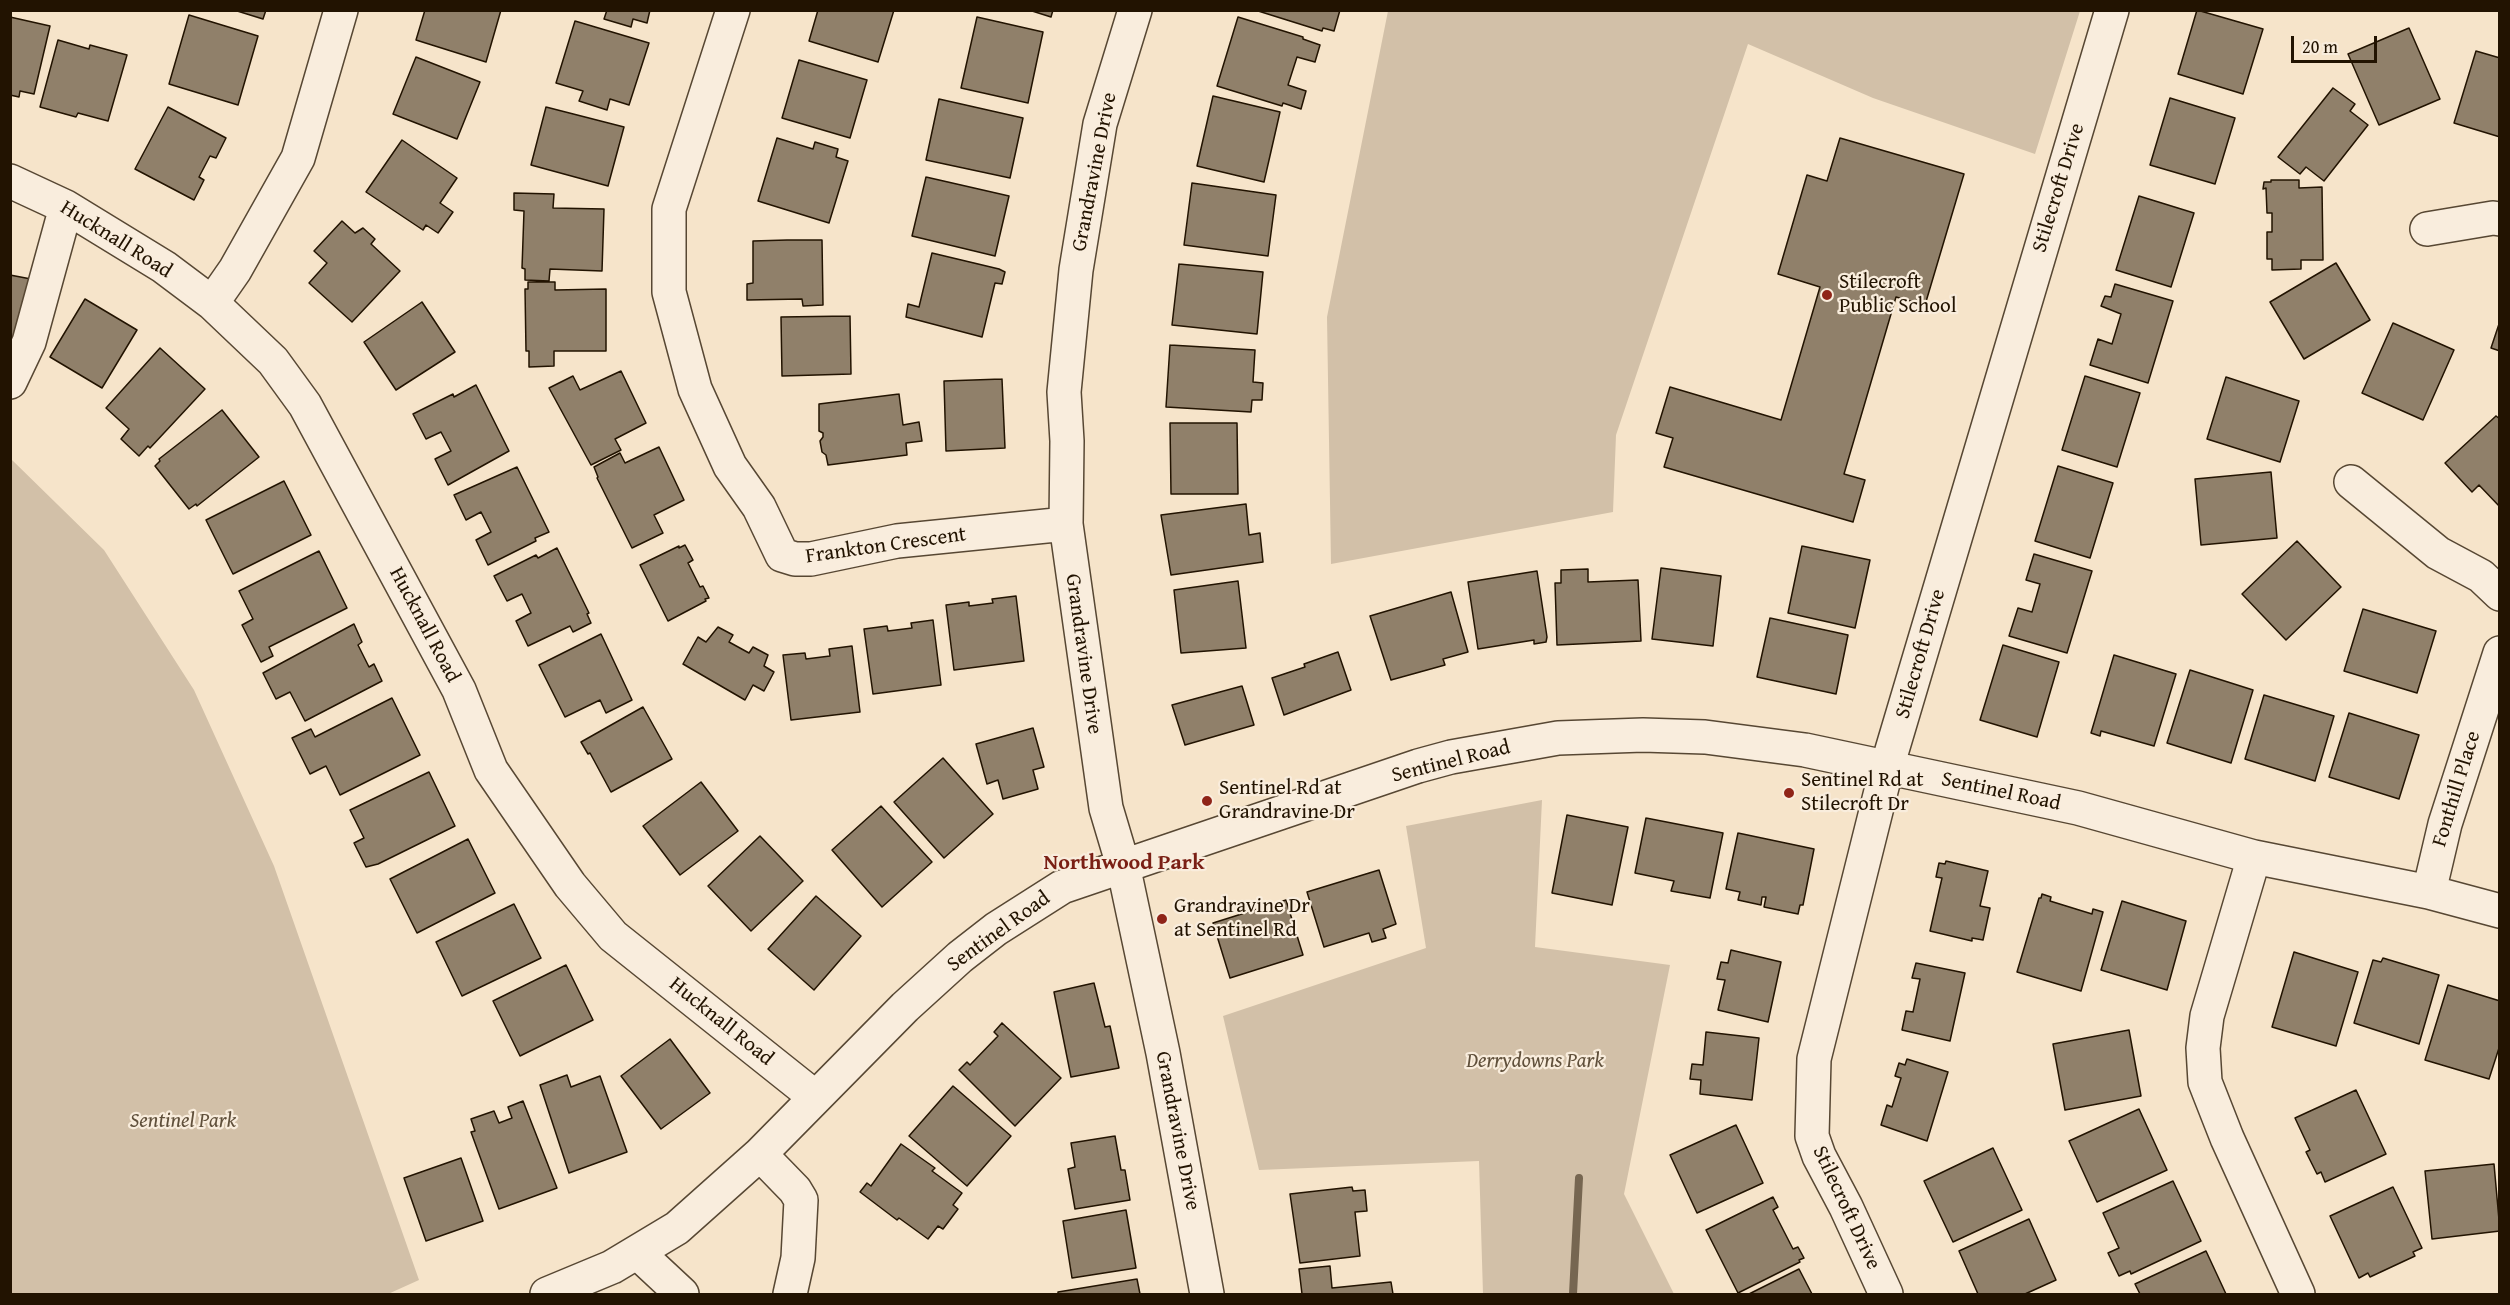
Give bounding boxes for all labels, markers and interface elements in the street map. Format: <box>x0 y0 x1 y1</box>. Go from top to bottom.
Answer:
scale bar <box>2294 24 2380 62</box>
text: 20 m <box>2302 33 2338 60</box>
street label: Grandravine Drive <box>1067 90 1123 254</box>
street label: Stilecroft Drive <box>2027 120 2091 256</box>
street label: Hucknall Road <box>55 196 177 284</box>
place label: Stilecroft Public School <box>1839 270 1957 320</box>
marker: Stilecroft Public School <box>1820 288 1834 302</box>
street label: Frankton Crescent <box>804 522 968 570</box>
street label: Hucknall Road <box>383 563 465 687</box>
street label: Grandravine Drive <box>1059 572 1107 736</box>
street label: Stilecroft Drive <box>1890 586 1952 722</box>
street label: Fonthill Place <box>2427 728 2487 850</box>
street label: Sentinel Road <box>1389 735 1513 789</box>
street label: Sentinel Road <box>1939 767 2063 817</box>
place label: Sentinel Rd at Stilecroft Dr <box>1801 768 1924 818</box>
place label: Sentinel Rd at Grandravine Dr <box>1219 776 1355 826</box>
marker: Sentinel Rd at Stilecroft Dr <box>1782 786 1796 800</box>
marker: Sentinel Rd at Grandravine Dr <box>1200 794 1214 808</box>
district label: Northwood Park <box>1044 850 1204 876</box>
street label: Sentinel Road <box>943 886 1055 978</box>
place label: Grandravine Dr at Sentinel Rd <box>1174 894 1310 944</box>
marker: Grandravine Dr at Sentinel Rd <box>1155 912 1169 926</box>
street label: Hucknall Road <box>664 972 778 1072</box>
street label: Grandravine Drive <box>1149 1049 1205 1213</box>
park label: Derrydowns Park <box>1466 1049 1604 1075</box>
park label: Sentinel Park <box>130 1109 236 1135</box>
street label: Stilecroft Drive <box>1806 1142 1886 1274</box>

